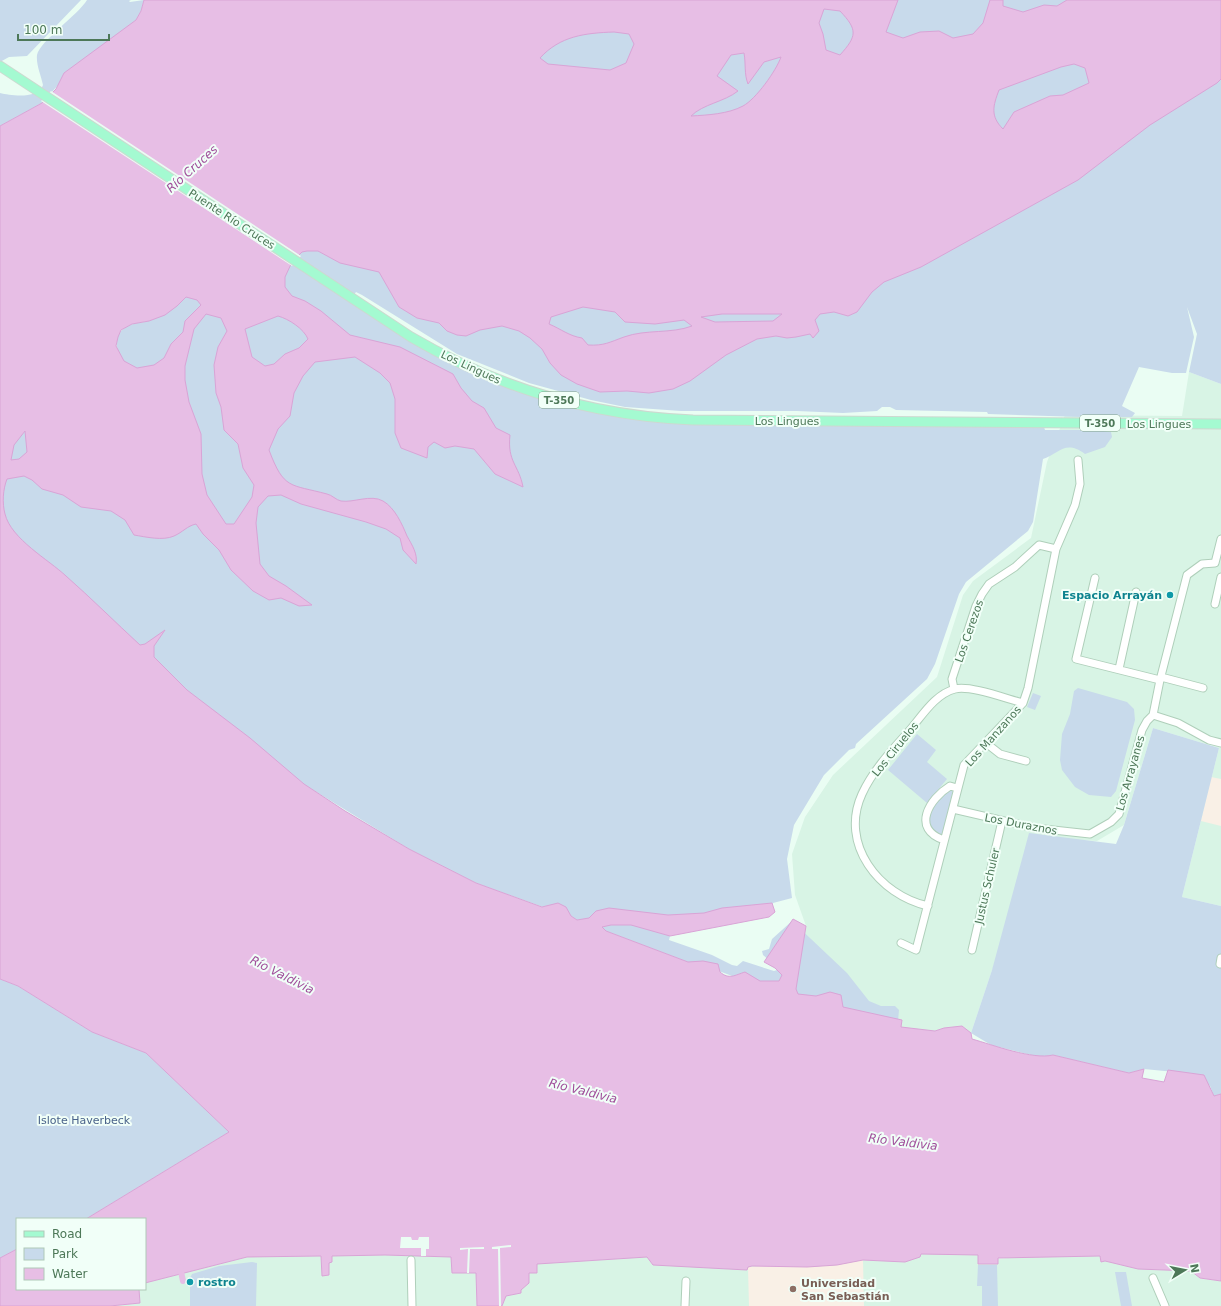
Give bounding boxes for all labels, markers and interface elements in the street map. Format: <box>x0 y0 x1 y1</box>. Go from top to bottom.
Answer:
scale bar <box>18 16 109 42</box>
text: 100 m <box>24 23 62 37</box>
water label: Río Cruces <box>164 142 220 196</box>
street label: Puente Río Cruces <box>186 187 278 252</box>
street label: Los Lingues <box>439 348 503 387</box>
road number: T-350 <box>539 392 579 408</box>
street label: Los Lingues <box>755 415 820 428</box>
road number: T-350 <box>1080 415 1120 431</box>
street label: Los Lingues <box>1127 418 1192 431</box>
place label: Espacio Arrayán <box>1062 589 1162 602</box>
marker: Espacio Arrayán <box>1165 590 1175 600</box>
street label: Los Cerezos <box>953 598 986 664</box>
street label: Los Manzanos <box>963 703 1024 769</box>
street label: Los Ciruelos <box>869 719 922 779</box>
street label: Los Arrayanes <box>1114 734 1148 812</box>
street label: Los Duraznos <box>983 811 1059 838</box>
street label: Justus Schuler <box>972 846 1003 926</box>
water label: Río Valdivia <box>248 953 316 997</box>
water label: Río Valdivia <box>547 1076 619 1106</box>
park label: Islote Haverbeck <box>38 1114 131 1127</box>
water label: Río Valdivia <box>868 1131 938 1153</box>
legend <box>16 1218 146 1290</box>
text: Road <box>52 1227 82 1241</box>
text: Park <box>52 1247 78 1261</box>
north arrow <box>1165 1250 1205 1290</box>
text: N <box>1187 1263 1202 1274</box>
text: Water <box>52 1267 88 1281</box>
place label: rostro <box>198 1276 236 1289</box>
marker: rostro <box>185 1277 195 1287</box>
place label: Universidad San Sebastián <box>801 1277 890 1303</box>
marker: Universidad San Sebastián <box>788 1284 798 1294</box>

